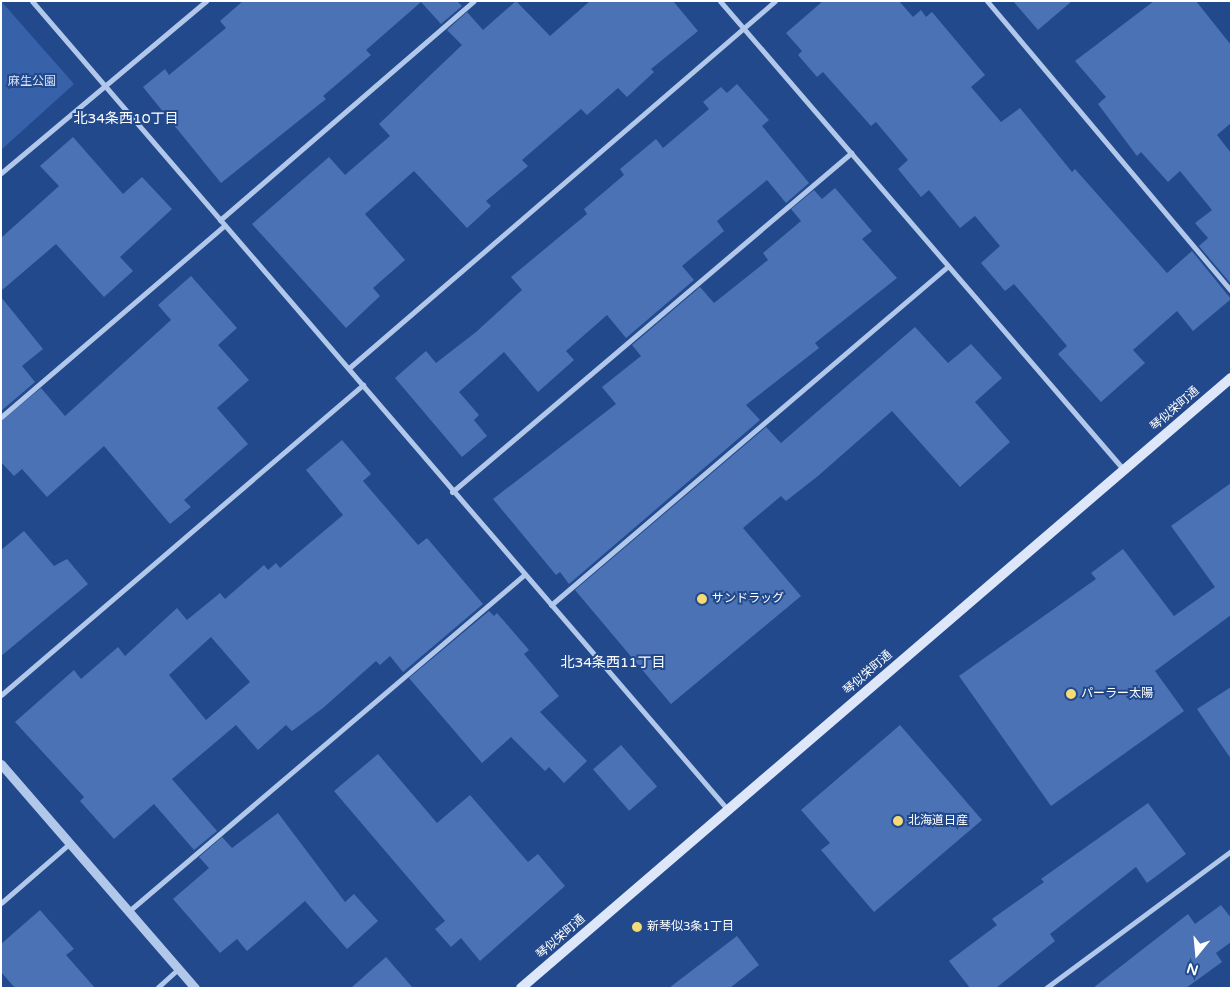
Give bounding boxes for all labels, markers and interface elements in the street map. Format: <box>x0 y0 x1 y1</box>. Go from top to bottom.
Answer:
park label: 麻生公園 <box>8 75 56 89</box>
district label: 北34条西10丁目 <box>73 111 179 127</box>
street label: 琴似栄町通 <box>1148 384 1202 434</box>
place label: サンドラッグ <box>712 592 784 606</box>
marker: サンドラッグ <box>696 593 708 605</box>
street label: 琴似栄町通 <box>841 648 895 698</box>
district label: 北34条西11丁目 <box>560 655 666 671</box>
place label: パーラー太陽 <box>1081 687 1153 701</box>
marker: パーラー太陽 <box>1065 688 1077 700</box>
place label: 北海道日産 <box>908 814 968 828</box>
marker: 北海道日産 <box>892 815 904 827</box>
street label: 琴似栄町通 <box>534 912 588 962</box>
place label: 新琴似3条1丁目 <box>647 920 734 934</box>
marker: 新琴似3条1丁目 <box>631 921 643 933</box>
north arrow <box>1172 929 1222 979</box>
text: N <box>1185 959 1200 979</box>

